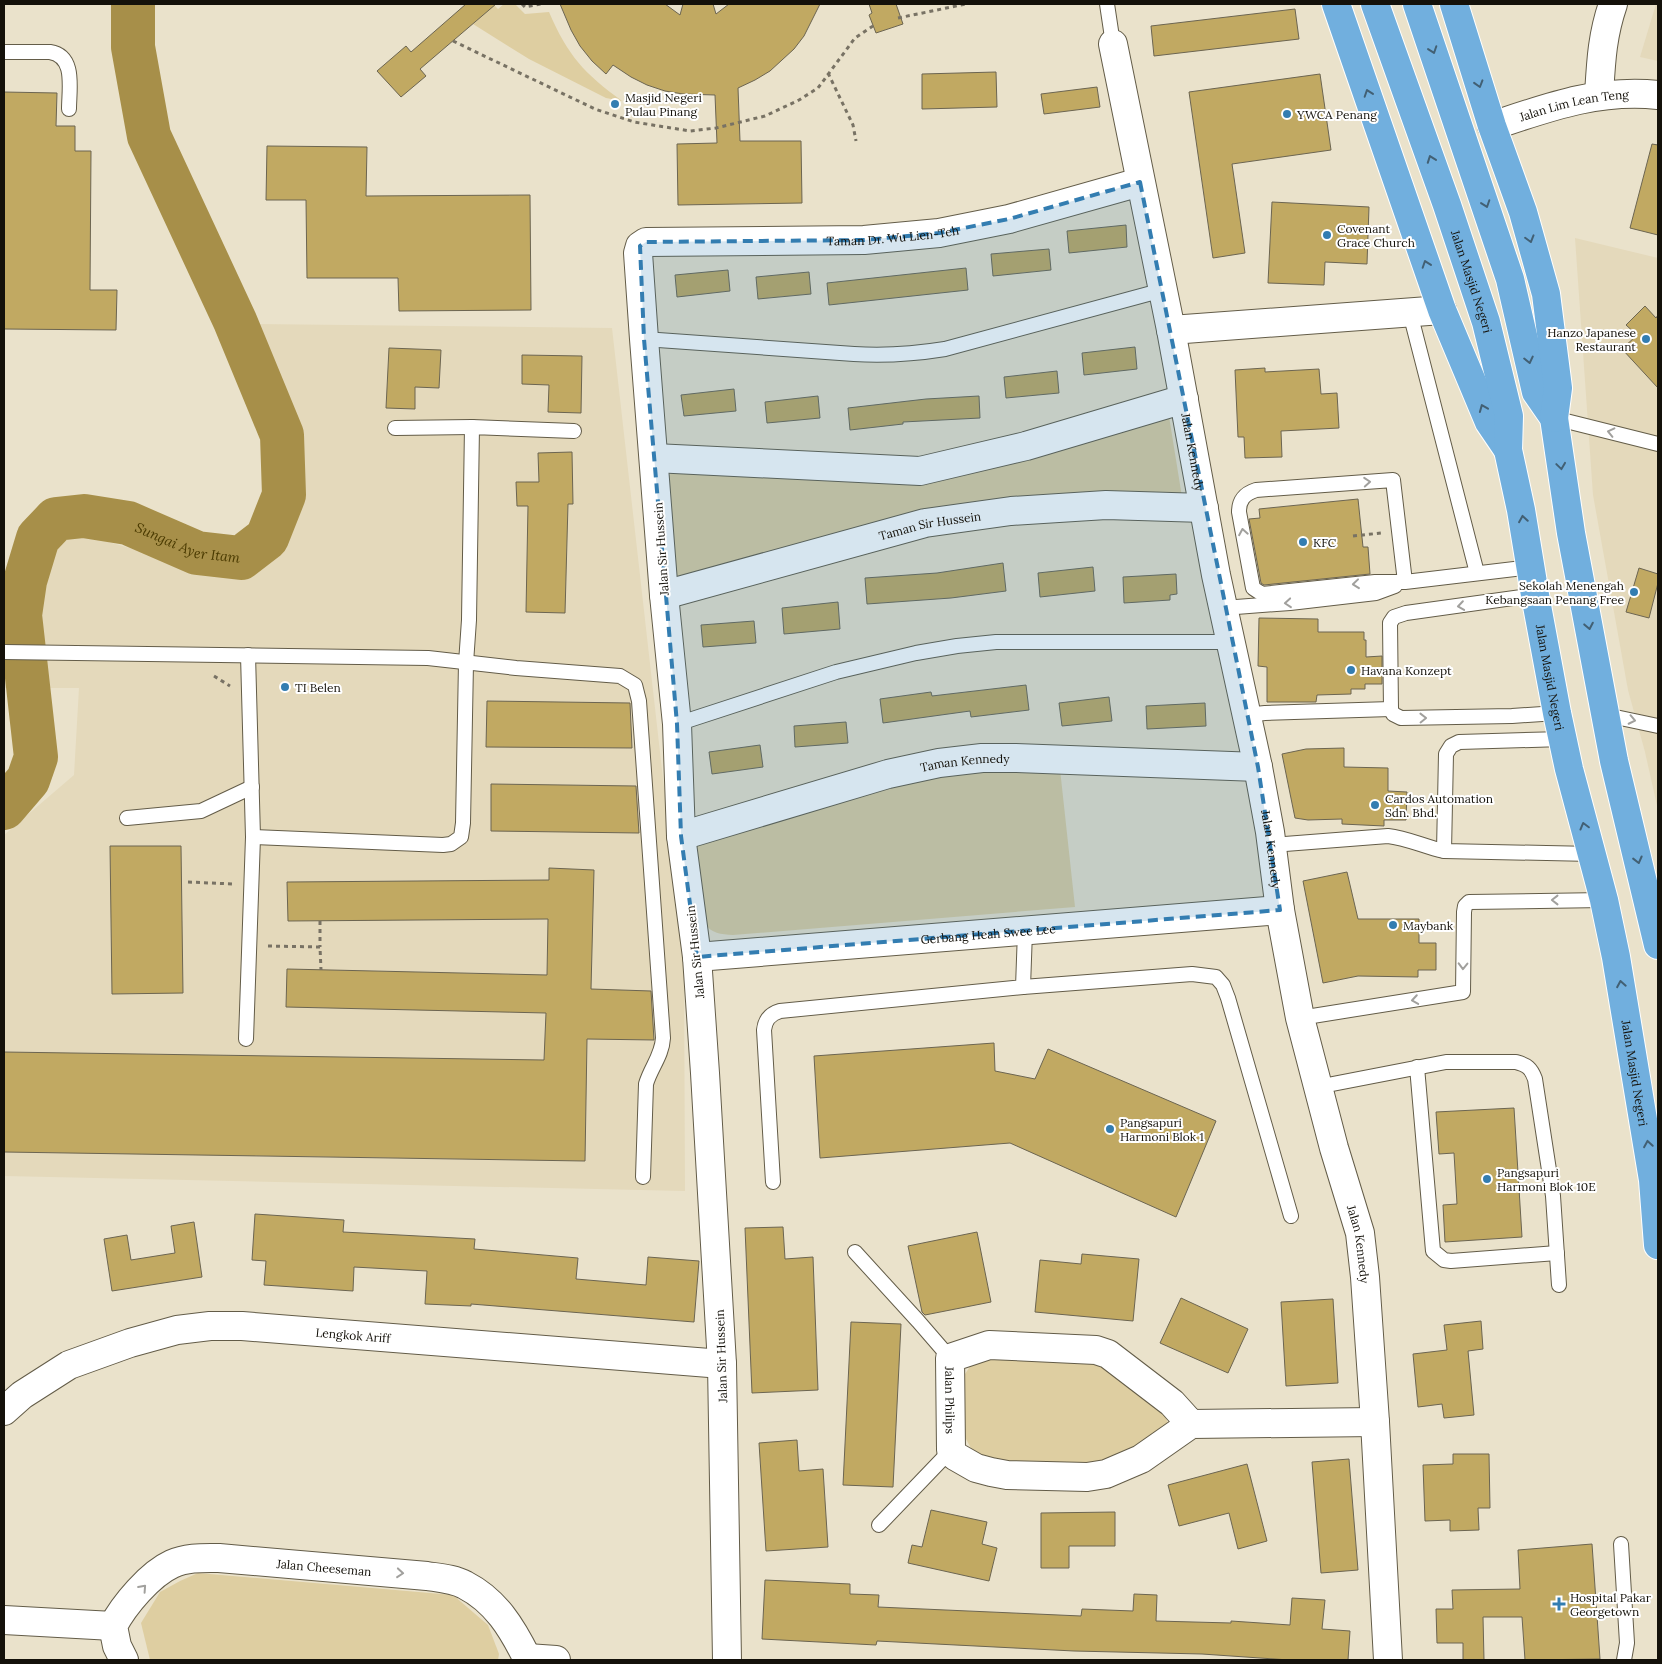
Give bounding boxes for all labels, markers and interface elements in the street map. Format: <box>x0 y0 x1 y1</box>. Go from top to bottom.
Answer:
one-way arrow <box>1428 45 1438 54</box>
one-way arrow <box>1473 79 1483 87</box>
street label: Jalan Lim Lean Teng <box>1516 86 1629 124</box>
place label: Masjid Negeri Pulau Pinang <box>625 90 702 119</box>
one-way arrow <box>1363 90 1373 98</box>
marker: Masjid Negeri Pulau Pinang <box>609 98 621 110</box>
place label: YWCA Penang <box>1296 107 1377 122</box>
marker: YWCA Penang <box>1281 108 1293 120</box>
one-way arrow <box>1426 155 1436 164</box>
one-way arrow <box>1480 199 1490 207</box>
place label: Covenant Grace Church <box>1337 221 1415 250</box>
street label: Taman Dr. Wu Lien-Teh <box>827 222 960 248</box>
street label: Jalan Masjid Negeri <box>1448 227 1496 334</box>
marker: Covenant Grace Church <box>1321 229 1333 241</box>
one-way arrow <box>1525 234 1535 242</box>
one-way arrow <box>1422 260 1432 268</box>
place label: Hanzo Japanese Restaurant <box>1547 325 1636 354</box>
marker: Hanzo Japanese Restaurant <box>1640 333 1652 345</box>
one-way arrow <box>1523 356 1534 365</box>
one-way arrow <box>1479 404 1489 413</box>
street label: Jalan Kennedy <box>1179 411 1208 493</box>
one-way arrow <box>1606 427 1615 438</box>
one-way arrow <box>1556 462 1566 471</box>
one-way arrow <box>1363 477 1371 488</box>
street label: Jalan Sir Hussein <box>650 502 672 597</box>
street label: Taman Sir Hussein <box>877 508 982 543</box>
one-way arrow <box>1518 514 1528 523</box>
water label: Sungai Ayer Itam <box>132 518 242 567</box>
one-way arrow <box>1238 528 1248 537</box>
place label: KFC <box>1313 535 1337 550</box>
marker: KFC <box>1297 536 1309 548</box>
one-way arrow <box>1352 578 1360 589</box>
place label: Sekolah Menengah Kebangsaan Penang Free <box>1485 578 1624 607</box>
marker: Sekolah Menengah Kebangsaan Penang Free <box>1628 586 1640 598</box>
one-way arrow <box>1284 597 1292 608</box>
one-way arrow <box>1456 600 1465 610</box>
street label: Jalan Masjid Negeri <box>1533 622 1568 732</box>
one-way arrow <box>1583 622 1594 631</box>
place label: Havana Konzept <box>1361 663 1452 678</box>
marker: Havana Konzept <box>1345 664 1357 676</box>
place label: TI Belen <box>295 680 341 695</box>
marker: TI Belen <box>279 681 291 693</box>
one-way arrow <box>1420 713 1427 723</box>
one-way arrow <box>1628 714 1636 725</box>
street label: Taman Kennedy <box>919 751 1010 774</box>
place label: Cardos Automation Sdn. Bhd. <box>1385 791 1493 820</box>
marker: Cardos Automation Sdn. Bhd. <box>1369 799 1381 811</box>
street label: Jalan Kennedy <box>1258 808 1285 890</box>
one-way arrow <box>1579 821 1590 830</box>
one-way arrow <box>1632 855 1643 864</box>
one-way arrow <box>1551 895 1559 906</box>
street label: Jalan Sir Hussein <box>683 905 707 1000</box>
place label: Maybank <box>1403 918 1454 933</box>
marker: Maybank <box>1387 919 1399 931</box>
street label: Gerbang Heah Swee Lee <box>920 921 1057 946</box>
one-way arrow <box>1458 963 1468 971</box>
one-way arrow <box>1616 979 1626 988</box>
one-way arrow <box>1410 994 1418 1005</box>
street label: Jalan Masjid Negeri <box>1619 1018 1651 1127</box>
place label: Pangsapuri Harmoni Blok 1 <box>1120 1115 1204 1144</box>
marker: Pangsapuri Harmoni Blok 1 <box>1104 1123 1116 1135</box>
one-way arrow <box>1643 1140 1653 1148</box>
place label: Pangsapuri Harmoni Blok 10E <box>1497 1165 1596 1194</box>
marker: Pangsapuri Harmoni Blok 10E <box>1481 1173 1493 1185</box>
street label: Jalan Kennedy <box>1344 1202 1373 1284</box>
street label: Jalan Sir Hussein <box>712 1309 730 1404</box>
street label: Lengkok Ariff <box>315 1324 392 1345</box>
street label: Jalan Philips <box>943 1365 958 1435</box>
street label: Jalan Cheeseman <box>275 1555 372 1579</box>
one-way arrow <box>396 1568 404 1579</box>
one-way arrow <box>137 1585 146 1594</box>
place label: Hospital Pakar Georgetown <box>1570 1590 1652 1619</box>
marker: Hospital Pakar Georgetown <box>1552 1597 1566 1611</box>

